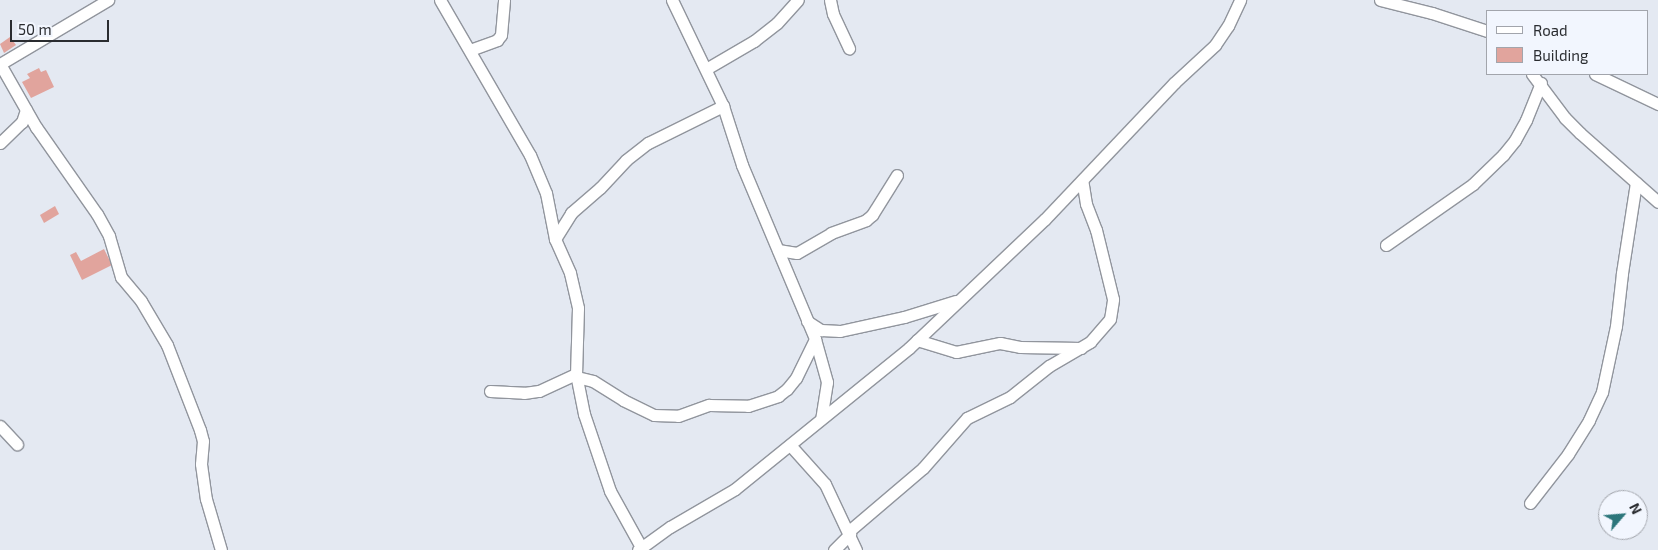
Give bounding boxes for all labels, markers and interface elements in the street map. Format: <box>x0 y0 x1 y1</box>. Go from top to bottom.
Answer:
scale bar <box>12 10 111 42</box>
legend <box>1486 10 1648 75</box>
text: 50 m <box>18 20 52 38</box>
text: Road <box>1533 21 1568 39</box>
text: Building <box>1533 46 1588 64</box>
north arrow <box>1598 490 1648 540</box>
text: N <box>1626 500 1646 517</box>

